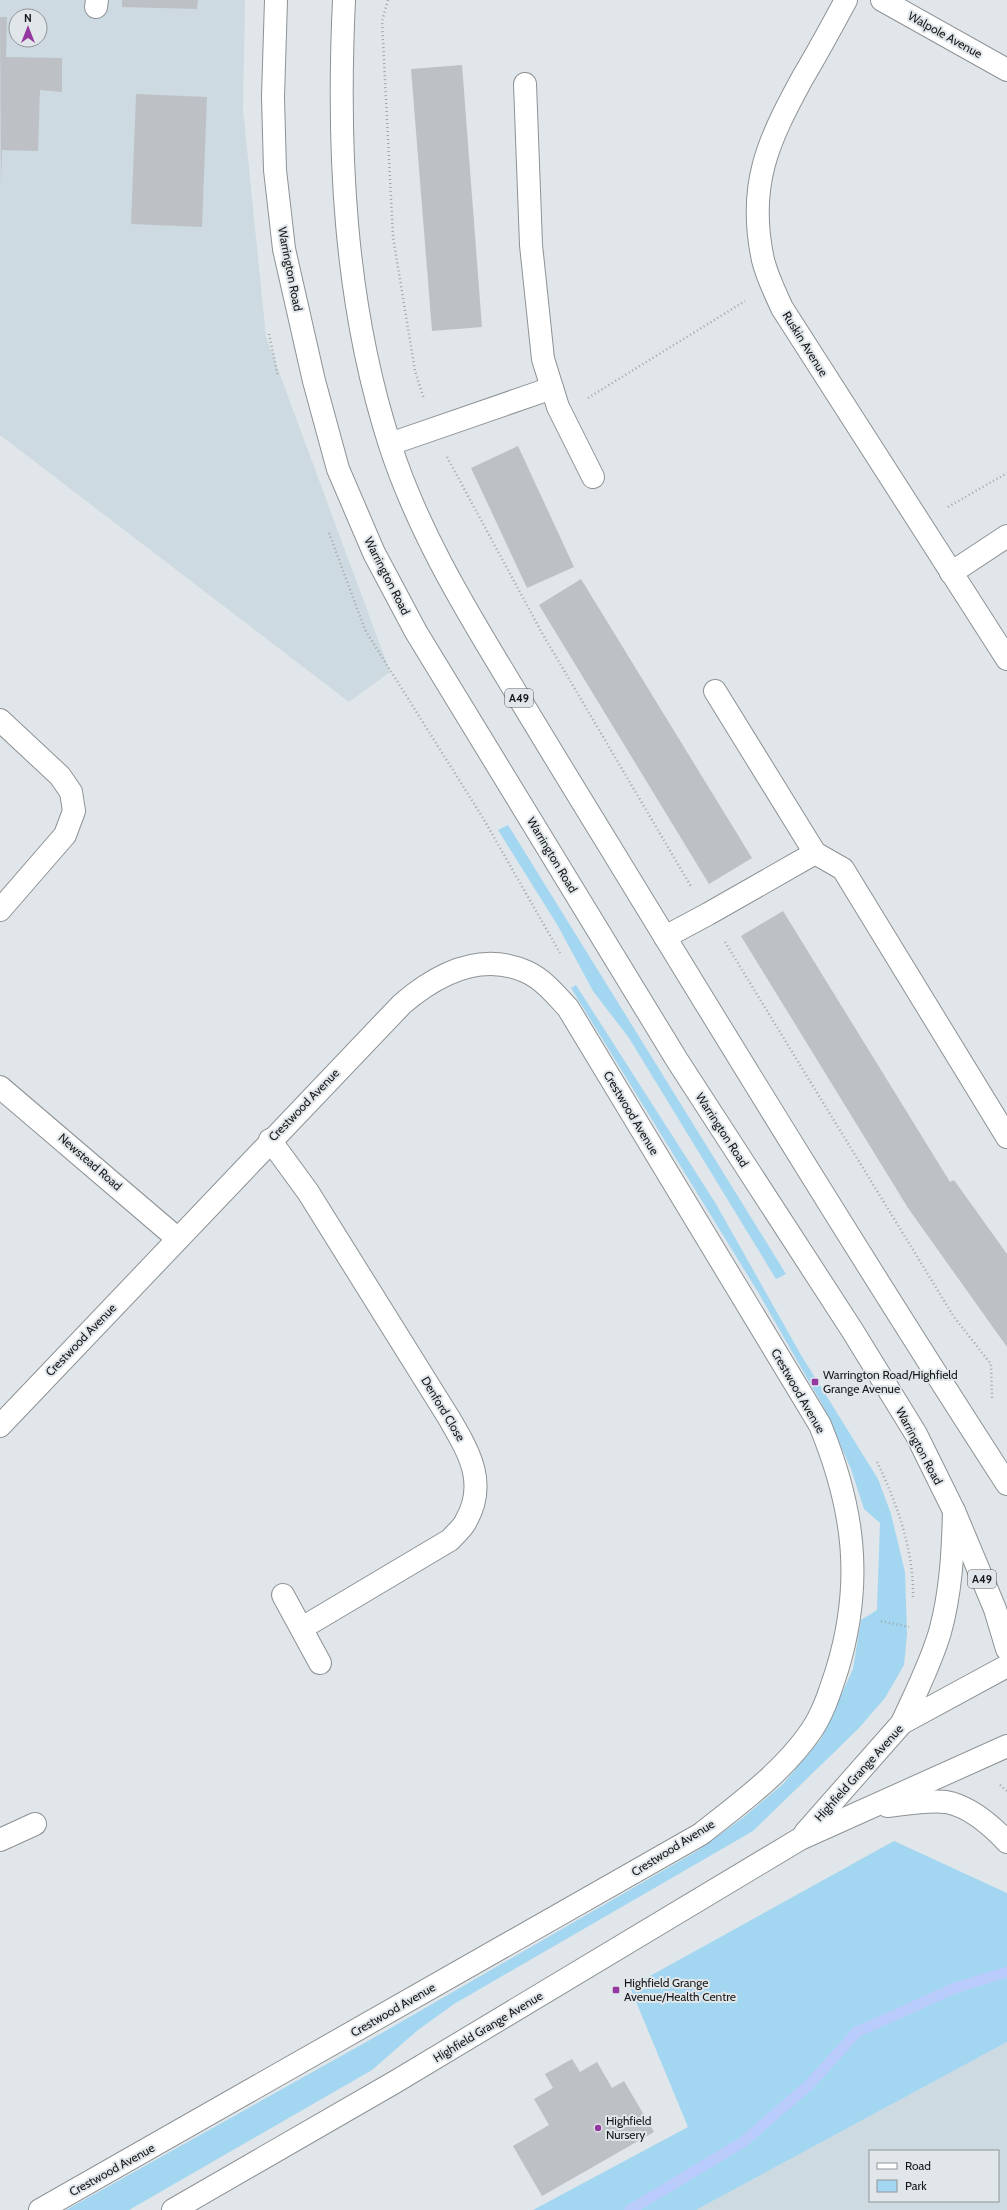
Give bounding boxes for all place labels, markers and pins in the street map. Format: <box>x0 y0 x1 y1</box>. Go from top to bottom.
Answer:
place label: Warrington Road/Highfield Grange Avenue <box>823 1367 958 1396</box>
marker: Warrington Road/Highfield Grange Avenue <box>810 1377 820 1387</box>
place label: Highfield Grange Avenue/Health Centre <box>624 1975 736 2004</box>
marker: Highfield Grange Avenue/Health Centre <box>611 1985 621 1995</box>
place label: Highfield Nursery <box>606 2113 651 2142</box>
marker: Highfield Nursery <box>593 2123 603 2133</box>

